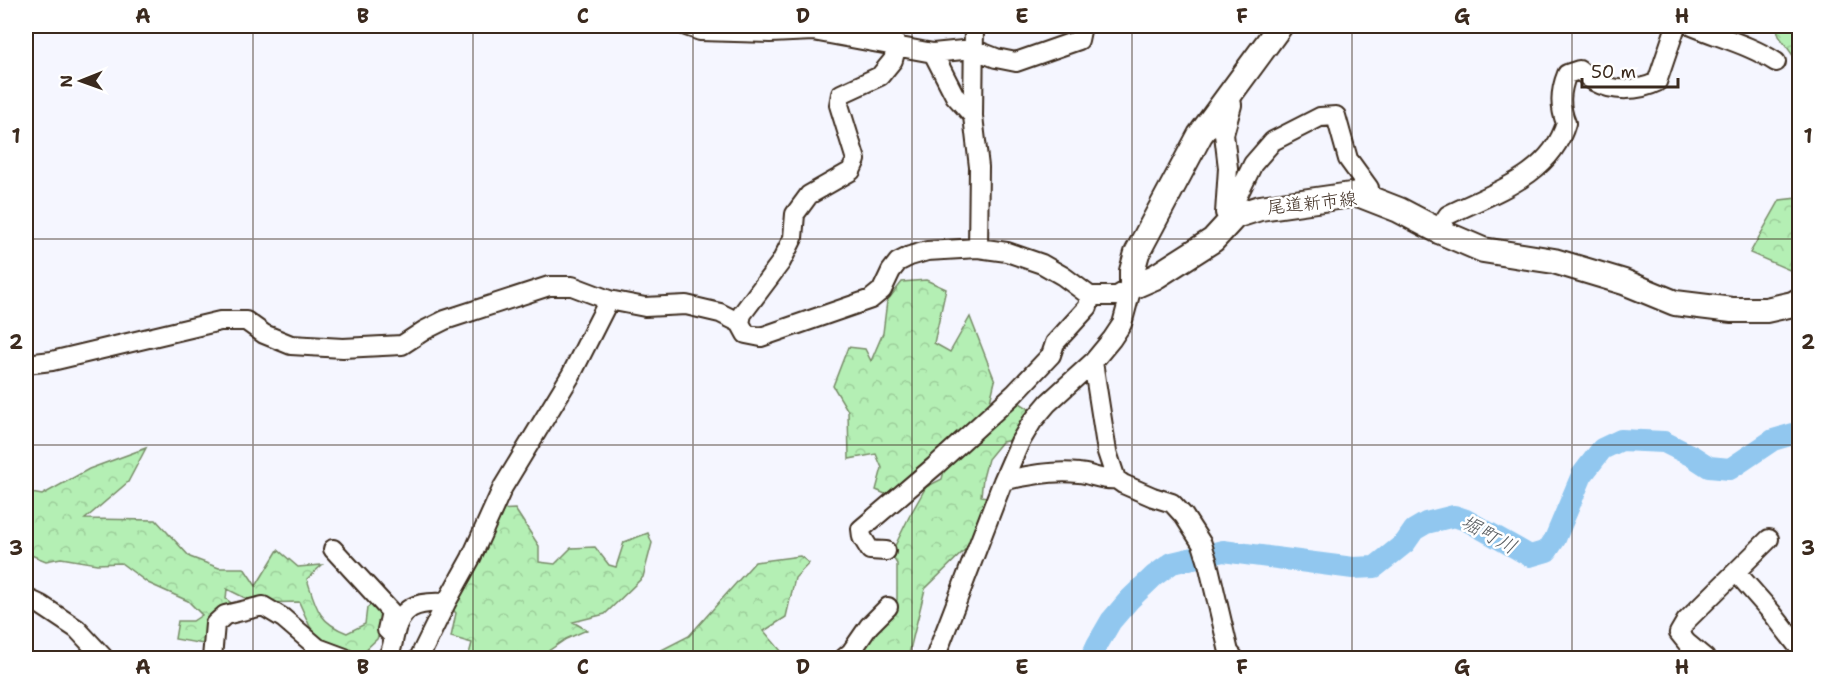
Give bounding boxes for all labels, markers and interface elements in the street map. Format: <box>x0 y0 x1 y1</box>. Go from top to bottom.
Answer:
text: A <box>135 3 151 29</box>
text: B <box>357 3 369 29</box>
text: C <box>577 3 589 29</box>
text: D <box>796 3 810 29</box>
text: E <box>1015 3 1029 29</box>
text: F <box>1236 3 1248 29</box>
text: G <box>1454 3 1470 29</box>
text: H <box>1675 3 1689 29</box>
north arrow <box>51 51 111 111</box>
scale bar <box>1582 51 1678 89</box>
text: 50 m <box>1591 60 1636 84</box>
text: N <box>56 75 77 88</box>
text: 1 <box>11 123 21 149</box>
text: 1 <box>1803 123 1813 149</box>
street label: 尾道新市線 <box>1266 186 1358 220</box>
text: 2 <box>9 329 23 355</box>
text: 2 <box>1801 329 1815 355</box>
water label: 堀町川 <box>1456 508 1522 560</box>
text: 3 <box>9 535 23 561</box>
text: 3 <box>1801 535 1815 561</box>
text: A <box>135 654 151 680</box>
text: B <box>357 654 369 680</box>
text: C <box>577 654 589 680</box>
text: D <box>796 654 810 680</box>
text: E <box>1015 654 1029 680</box>
text: F <box>1236 654 1248 680</box>
text: G <box>1454 654 1470 680</box>
text: H <box>1675 654 1689 680</box>

